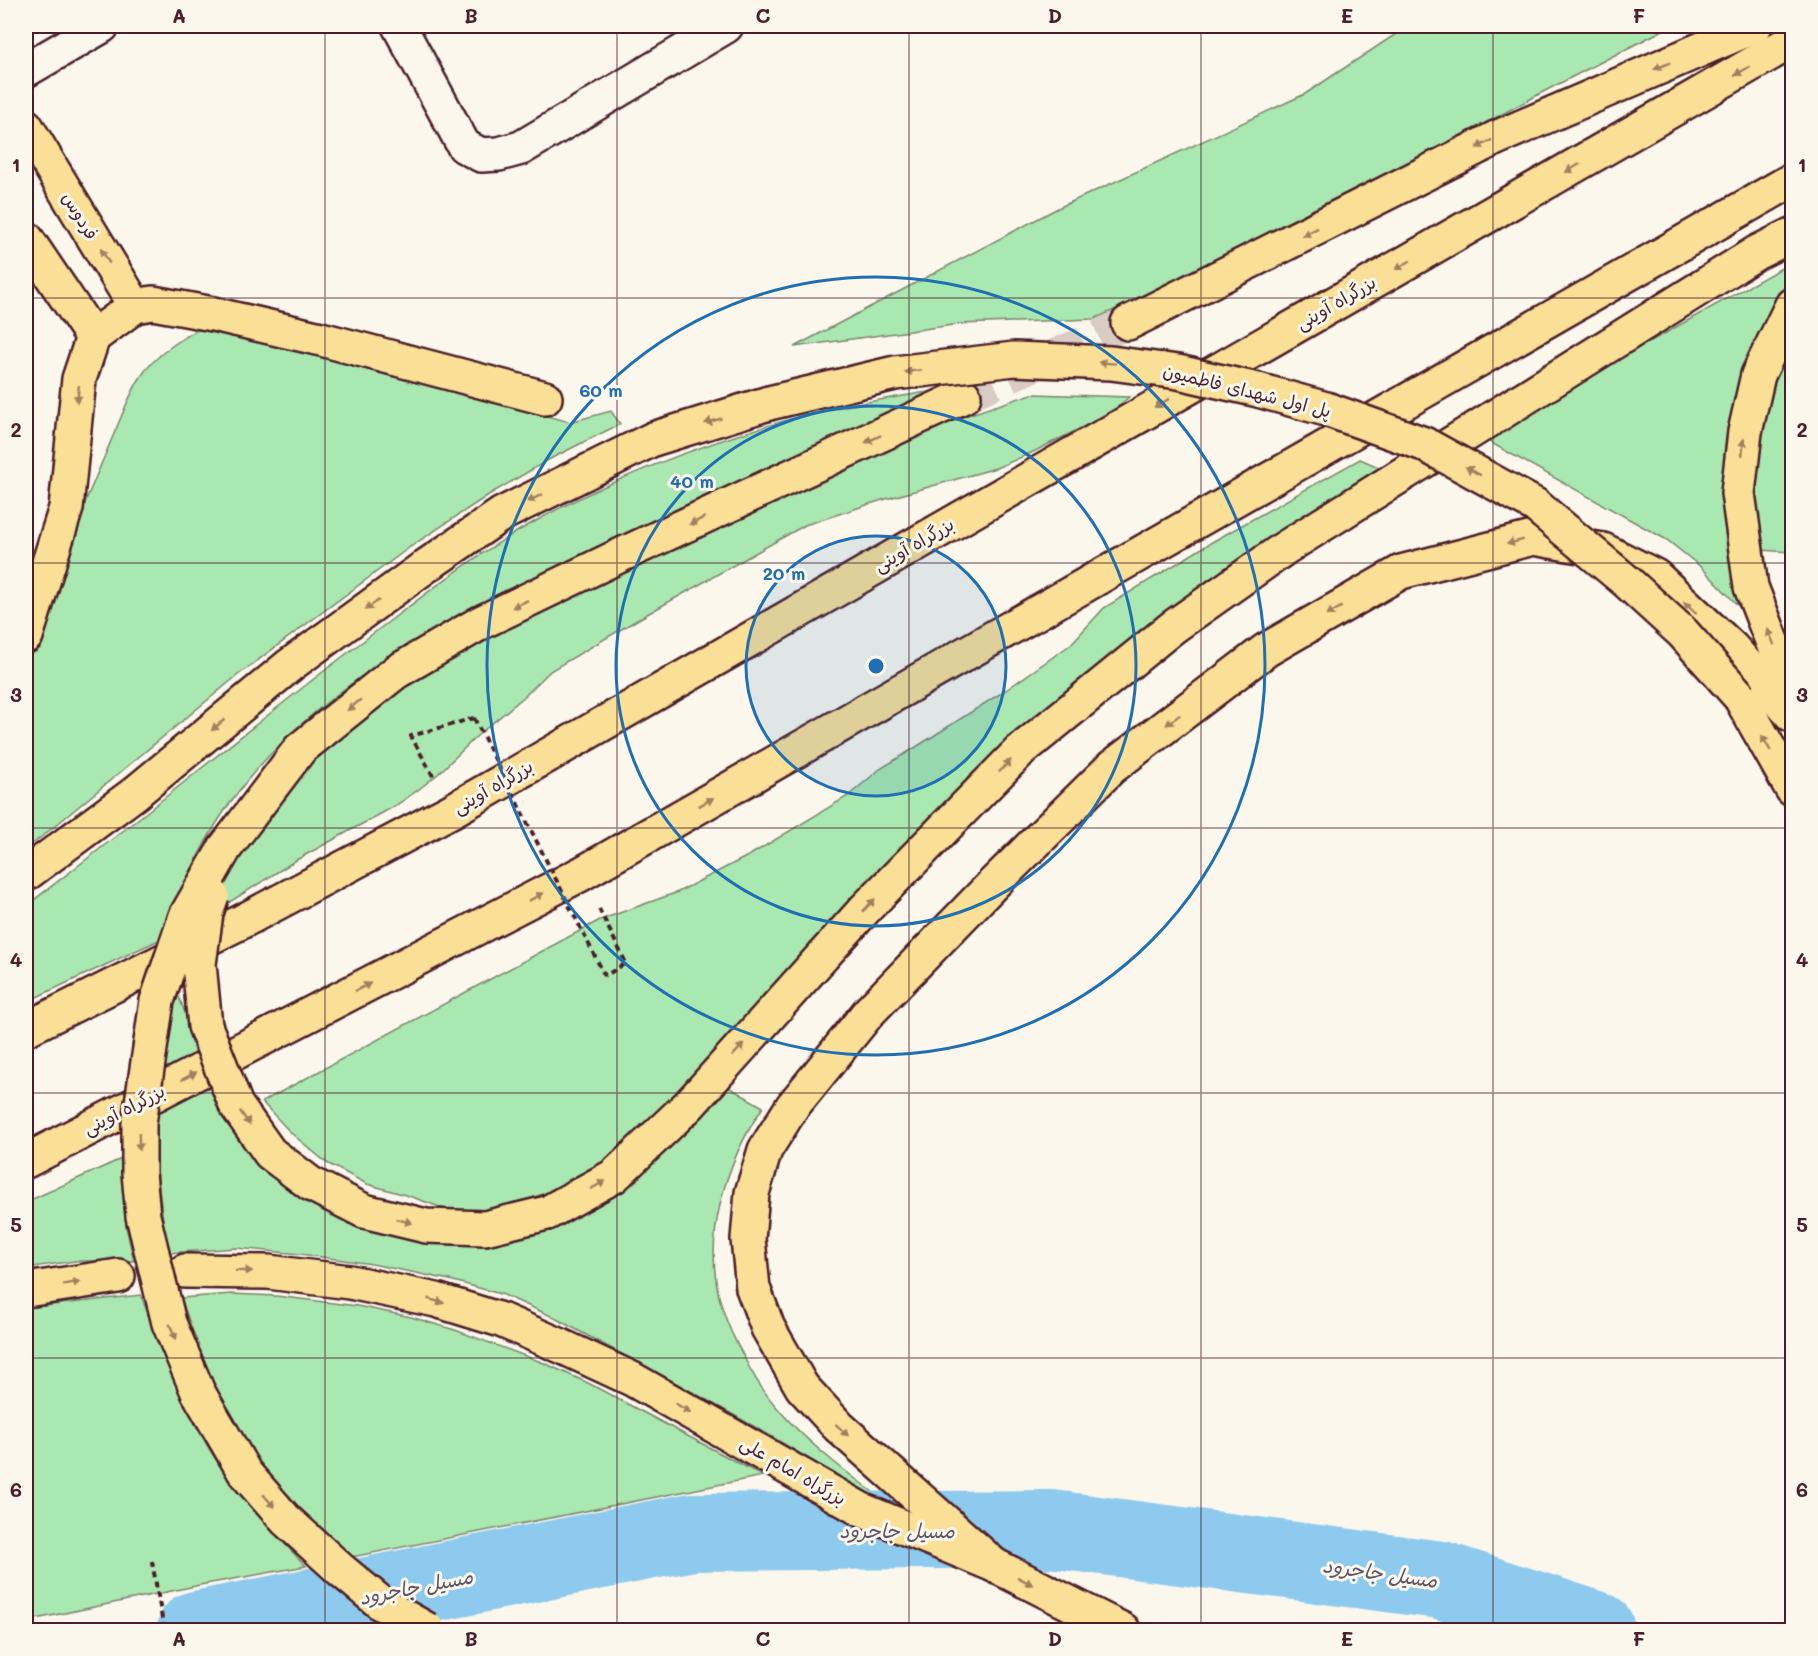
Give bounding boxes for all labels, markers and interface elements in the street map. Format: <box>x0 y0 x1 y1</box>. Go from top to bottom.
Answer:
text: A <box>172 2 186 28</box>
text: B <box>464 2 478 28</box>
text: C <box>756 2 771 28</box>
text: D <box>1048 2 1062 28</box>
text: E <box>1341 2 1353 28</box>
text: F <box>1633 2 1646 28</box>
one-way arrow <box>1654 61 1671 70</box>
one-way arrow <box>1734 65 1750 76</box>
one-way arrow <box>1475 139 1492 149</box>
text: 1 <box>12 151 20 177</box>
text: 1 <box>1798 151 1806 177</box>
one-way arrow <box>1565 162 1581 173</box>
street label: فردوس <box>57 187 104 244</box>
one-way arrow <box>1301 227 1319 237</box>
one-way arrow <box>99 248 110 264</box>
one-way arrow <box>1395 259 1412 269</box>
street label: بزرگراه آوینی <box>1291 270 1380 335</box>
one-way arrow <box>1098 358 1117 368</box>
street label: پل اول شهدای فاطمیون <box>1161 358 1334 423</box>
one-way arrow <box>903 366 922 375</box>
text: 60 m <box>579 378 623 402</box>
one-way arrow <box>73 384 83 403</box>
one-way arrow <box>1153 398 1170 408</box>
text: 2 <box>10 416 22 442</box>
one-way arrow <box>704 416 722 426</box>
text: 2 <box>1796 416 1808 442</box>
one-way arrow <box>865 434 882 443</box>
one-way arrow <box>1738 438 1748 457</box>
one-way arrow <box>1464 466 1481 476</box>
text: 40 m <box>670 469 714 493</box>
one-way arrow <box>526 493 543 503</box>
street label: بزرگراه آوینی <box>869 512 958 577</box>
one-way arrow <box>688 516 705 525</box>
one-way arrow <box>1506 538 1524 548</box>
text: 20 m <box>763 561 805 585</box>
one-way arrow <box>365 599 380 611</box>
one-way arrow <box>512 599 529 608</box>
one-way arrow <box>1682 601 1697 615</box>
one-way arrow <box>1326 605 1342 616</box>
one-way arrow <box>1766 628 1775 646</box>
centre of rings <box>866 656 886 676</box>
text: 3 <box>10 681 22 707</box>
text: 3 <box>1796 681 1808 707</box>
one-way arrow <box>347 699 362 711</box>
one-way arrow <box>1166 714 1181 726</box>
one-way arrow <box>211 718 226 730</box>
one-way arrow <box>1761 735 1772 751</box>
street label: بزرگراه آوینی <box>448 754 537 819</box>
one-way arrow <box>998 759 1012 773</box>
one-way arrow <box>698 797 715 807</box>
one-way arrow <box>527 892 544 902</box>
one-way arrow <box>861 899 875 913</box>
text: 4 <box>10 946 23 972</box>
text: 4 <box>1796 946 1809 972</box>
one-way arrow <box>354 982 371 992</box>
one-way arrow <box>731 1043 744 1058</box>
one-way arrow <box>181 1072 198 1081</box>
street label: بزرگراه آوینی <box>79 1078 169 1140</box>
one-way arrow <box>239 1110 250 1126</box>
one-way arrow <box>134 1132 144 1151</box>
one-way arrow <box>590 1179 606 1190</box>
text: 5 <box>10 1211 22 1237</box>
text: 5 <box>1796 1211 1808 1237</box>
one-way arrow <box>395 1216 413 1226</box>
one-way arrow <box>234 1267 253 1276</box>
one-way arrow <box>62 1278 81 1287</box>
one-way arrow <box>427 1297 445 1306</box>
one-way arrow <box>168 1324 178 1342</box>
one-way arrow <box>674 1403 691 1413</box>
one-way arrow <box>835 1422 849 1436</box>
street label: بزرگراه امام علی <box>735 1430 851 1513</box>
text: 6 <box>10 1476 22 1502</box>
text: 6 <box>1796 1476 1808 1502</box>
one-way arrow <box>262 1493 275 1508</box>
water label: مسیل جاجرود <box>839 1517 955 1543</box>
water label: مسیل جاجرود <box>1321 1551 1439 1593</box>
water label: مسیل جاجرود <box>357 1562 475 1610</box>
one-way arrow <box>1016 1576 1033 1586</box>
text: A <box>172 1625 186 1651</box>
text: B <box>464 1625 478 1651</box>
text: C <box>756 1625 771 1651</box>
text: D <box>1048 1625 1062 1651</box>
text: E <box>1341 1625 1353 1651</box>
text: F <box>1633 1625 1646 1651</box>

